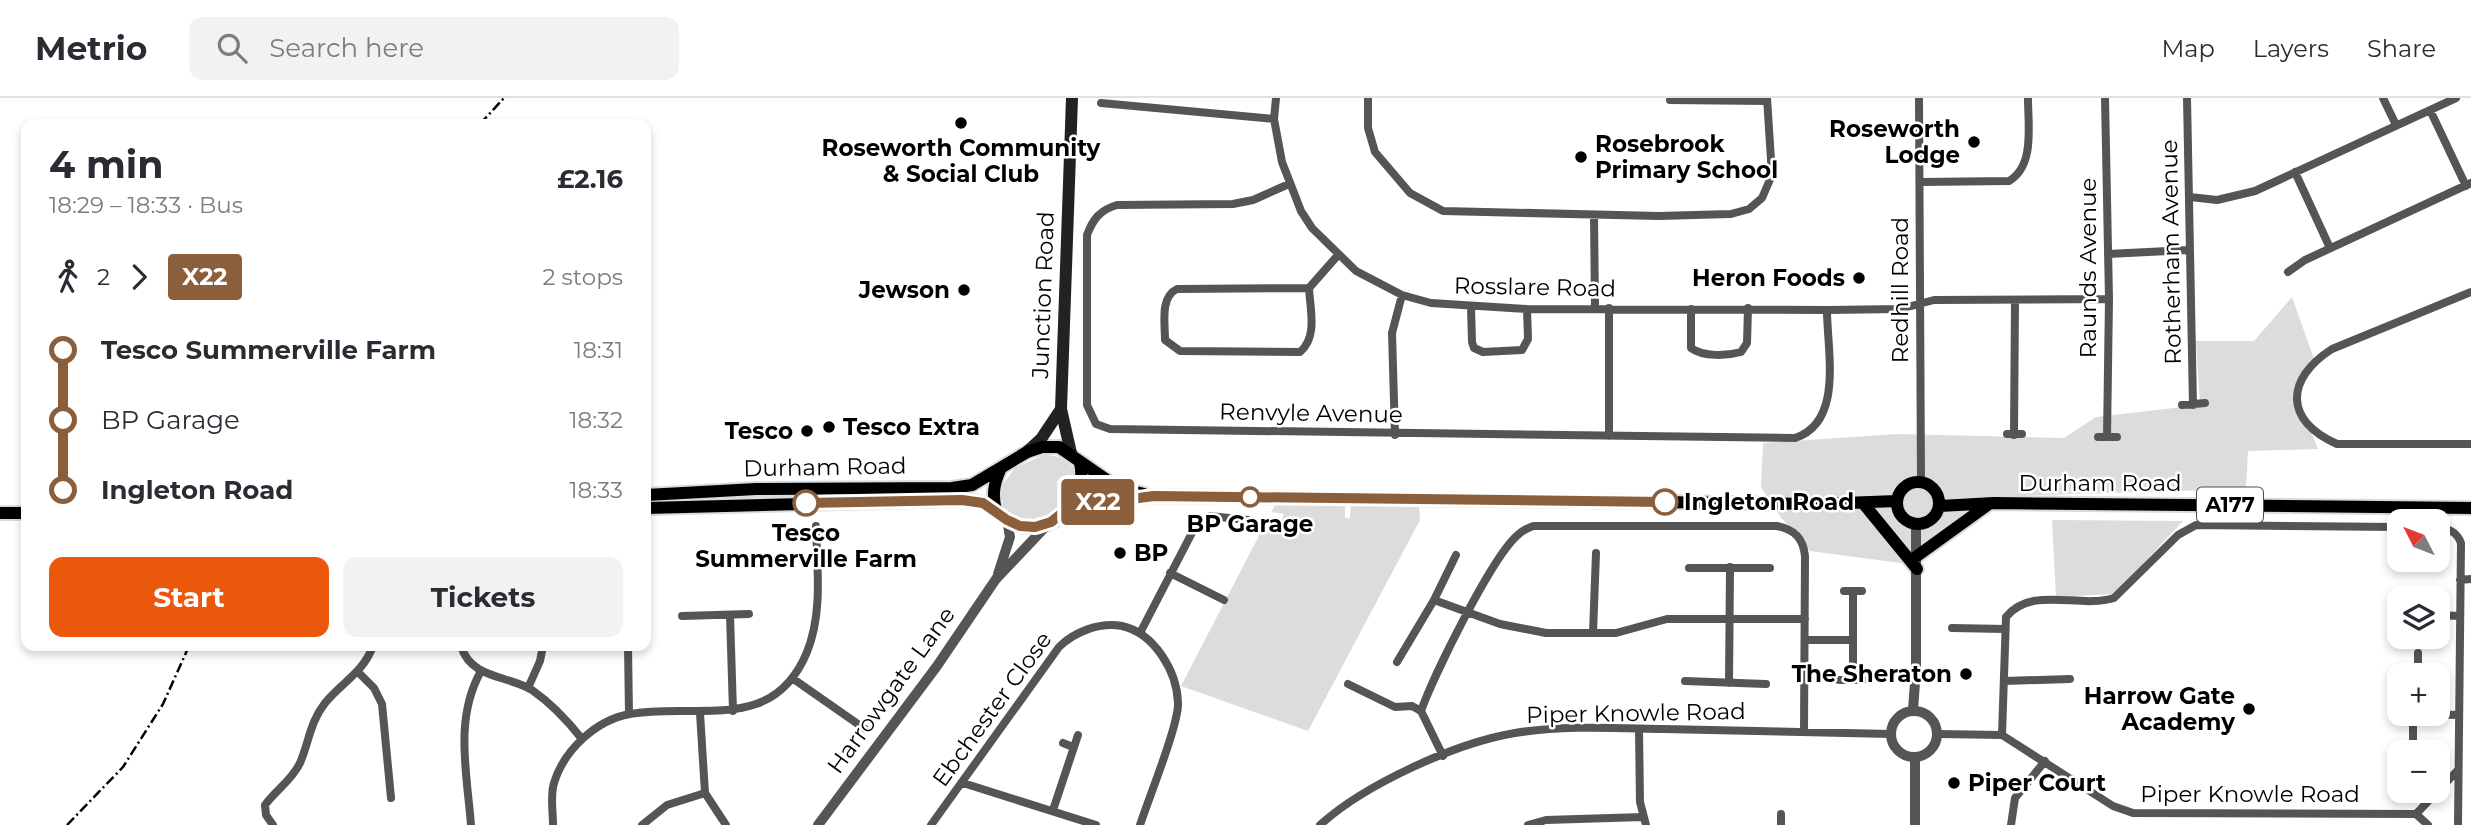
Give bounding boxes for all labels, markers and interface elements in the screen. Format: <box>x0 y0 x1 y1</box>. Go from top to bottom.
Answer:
search box <box>189 17 679 80</box>
text: Metrio <box>35 28 147 68</box>
icon: search <box>213 29 251 67</box>
text: Search here <box>269 32 424 64</box>
text: Map <box>2161 34 2215 63</box>
text: Layers <box>2253 34 2329 63</box>
text: Share <box>2367 34 2436 63</box>
marker: Roseworth Community & Social Club <box>953 115 969 131</box>
place label: Roseworth Lodge <box>1829 115 1960 169</box>
place label: Rosebrook Primary School <box>1595 130 1778 184</box>
place label: Roseworth Community & Social Club <box>822 134 1101 188</box>
marker: Roseworth Lodge <box>1966 134 1982 150</box>
street label: Rotherham Avenue <box>2155 139 2187 365</box>
text: 4 min <box>49 141 164 188</box>
marker: Rosebrook Primary School <box>1573 149 1589 165</box>
text: £2.16 <box>557 163 623 195</box>
street label: Raunds Avenue <box>2074 178 2102 358</box>
text: 18:29 – 18:33 · Bus <box>49 191 243 219</box>
street label: Junction Road <box>1026 211 1060 380</box>
street label: Redhill Road <box>1886 217 1914 363</box>
icon: walk <box>49 258 87 296</box>
icon: forward <box>120 258 158 296</box>
text: X22 <box>182 262 228 291</box>
text: 2 <box>97 263 110 291</box>
text: 2 stops <box>543 263 623 291</box>
place label: Heron Foods <box>1692 264 1845 292</box>
marker: Heron Foods <box>1851 270 1867 286</box>
street label: Rosslare Road <box>1454 272 1616 302</box>
place label: Jewson <box>858 276 950 304</box>
marker: Jewson <box>956 282 972 298</box>
text: Tesco Summerville Farm <box>101 334 436 366</box>
text: 18:31 <box>574 336 623 364</box>
street label: Renvyle Avenue <box>1219 397 1403 429</box>
text: BP Garage <box>101 404 240 436</box>
text: 18:32 <box>569 406 623 434</box>
place label: Tesco Extra <box>843 413 980 441</box>
place label: Tesco <box>725 417 793 445</box>
marker: Tesco Extra <box>821 419 837 435</box>
marker: Tesco <box>799 423 815 439</box>
street label: Durham Road <box>743 452 907 482</box>
street label: Durham Road <box>2018 469 2182 497</box>
text: Ingleton Road <box>101 474 293 506</box>
text: 18:33 <box>569 476 623 504</box>
line badge: X22 <box>1058 479 1138 525</box>
text: X22 <box>1075 487 1121 516</box>
marker: BP Garage <box>1240 487 1260 507</box>
place label: Ingleton Road <box>1684 488 1854 516</box>
road number: A177 <box>2197 488 2263 522</box>
marker: Ingleton Road <box>1652 489 1678 515</box>
marker: Tesco Summerville Farm <box>793 490 819 516</box>
north arrow <box>2387 509 2450 572</box>
map controls <box>2387 509 2450 803</box>
place label: BP Garage <box>1187 510 1313 538</box>
place label: Tesco Summerville Farm <box>695 519 917 573</box>
place label: BP <box>1134 539 1168 567</box>
marker: BP <box>1112 545 1128 561</box>
button: Start <box>49 557 329 637</box>
button: Tickets <box>343 557 623 637</box>
button: layers <box>2387 586 2450 649</box>
street label: Harrowgate Lane <box>821 601 961 779</box>
street label: Ebchester Close <box>926 626 1058 792</box>
place label: The Sheraton <box>1792 660 1952 688</box>
button: + <box>2387 663 2450 726</box>
marker: The Sheraton <box>1958 666 1974 682</box>
place label: Harrow Gate Academy <box>2084 682 2235 736</box>
street label: Piper Knowle Road <box>1526 697 1746 729</box>
marker: Harrow Gate Academy <box>2241 701 2257 717</box>
button: − <box>2387 740 2450 803</box>
place label: Piper Court <box>1968 769 2106 797</box>
marker: Piper Court <box>1946 775 1962 791</box>
street label: Piper Knowle Road <box>2140 780 2360 808</box>

